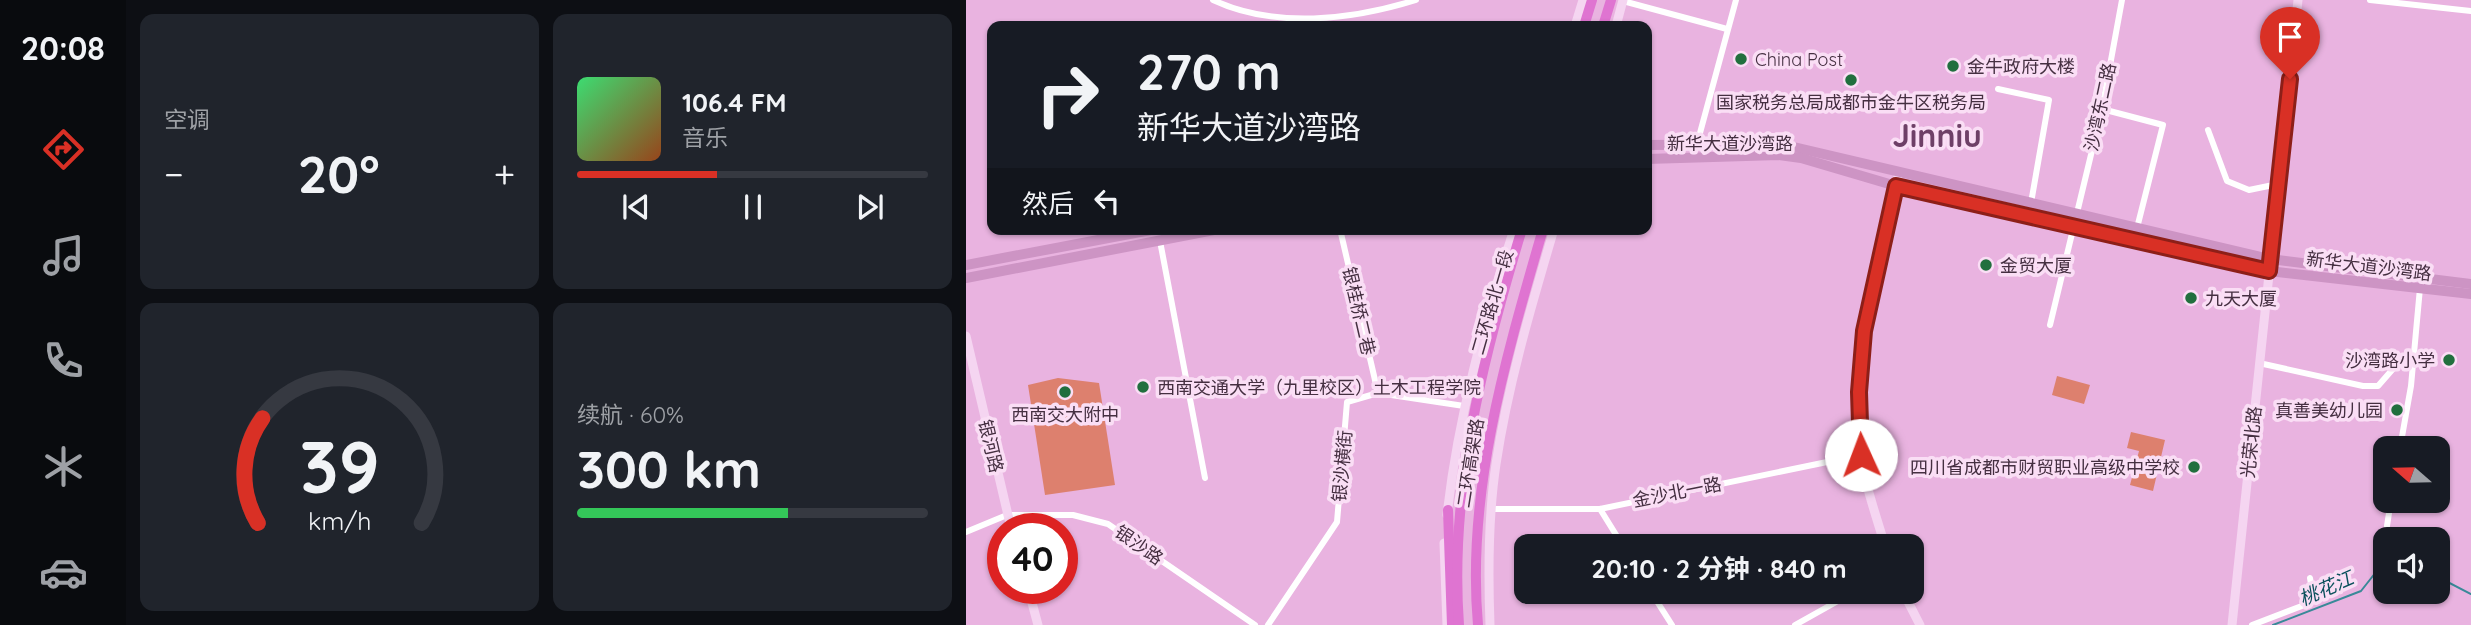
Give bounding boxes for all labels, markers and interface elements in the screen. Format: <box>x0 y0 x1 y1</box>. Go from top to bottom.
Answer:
pin <box>2260 7 2320 79</box>
icon: arrive <box>2271 18 2309 56</box>
text: 20:08 <box>21 28 105 68</box>
text: 270 m <box>1137 41 1281 102</box>
place label: China Post <box>1755 48 1843 71</box>
icon: right <box>1022 49 1113 140</box>
marker: China Post <box>1733 51 1749 67</box>
place label: 金牛政府大楼 <box>1967 55 2075 78</box>
marker: 金牛政府大楼 <box>1945 58 1961 74</box>
street label: 沙湾东二路 <box>2079 61 2121 153</box>
marker: 国家税务总局成都市金牛区税务局 <box>1843 72 1859 88</box>
text: 106.4 FM <box>682 86 787 119</box>
place label: 国家税务总局成都市金牛区税务局 <box>1716 91 1986 114</box>
text: 空调 <box>164 105 210 134</box>
text: 新华大道沙湾路 <box>1137 107 1361 147</box>
district label: Jinniu <box>1892 115 1982 155</box>
text: 音乐 <box>682 123 728 152</box>
icon: directions <box>39 125 88 174</box>
street label: 新华大道沙湾路 <box>1667 132 1793 155</box>
text: 20° <box>298 141 380 206</box>
text: − <box>164 150 184 198</box>
text: + <box>494 150 515 198</box>
icon: left <box>1088 182 1126 220</box>
text: 然后 <box>1022 187 1074 220</box>
icon: previous <box>617 188 655 226</box>
icon: pause <box>734 188 772 226</box>
icon: next <box>851 188 889 226</box>
icon: music <box>39 231 88 280</box>
street label: 二环路北一段 <box>1466 247 1518 357</box>
street label: 新华大道沙湾路 <box>2305 247 2433 285</box>
place label: 金贸大厦 <box>2000 254 2072 277</box>
marker: 金贸大厦 <box>1978 257 1994 273</box>
street label: 银桂桥二巷 <box>1338 265 1380 357</box>
place label: 九天大厦 <box>2205 287 2277 310</box>
marker: 九天大厦 <box>2183 290 2199 306</box>
icon: phone <box>39 336 88 385</box>
place label: 沙湾路小学 <box>2345 349 2435 372</box>
marker: 沙湾路小学 <box>2441 352 2457 368</box>
place label: 西南交通大学（九里校区）土木工程学院 <box>1157 376 1481 399</box>
marker: 西南交通大学（九里校区）土木工程学院 <box>1135 379 1151 395</box>
marker: 西南交大附中 <box>1057 384 1073 400</box>
place label: 真善美幼儿园 <box>2275 399 2383 422</box>
text: 续航 · 60% <box>577 400 684 429</box>
marker: 真善美幼儿园 <box>2389 402 2405 418</box>
place label: 西南交大附中 <box>1011 403 1119 426</box>
street label: 光荣北路 <box>2236 405 2266 479</box>
street label: 银河路 <box>974 417 1008 475</box>
street label: 二环高架路 <box>1452 417 1488 509</box>
position arrow <box>1824 418 1898 492</box>
text: 39 <box>299 420 380 511</box>
street label: 银沙横街 <box>1327 429 1357 503</box>
text: 300 km <box>577 436 761 501</box>
north arrow <box>2373 436 2450 513</box>
map controls <box>2373 436 2450 604</box>
icon: climate <box>39 442 88 491</box>
place label: 四川省成都市财贸职业高级中学校 <box>1910 456 2180 479</box>
marker: 四川省成都市财贸职业高级中学校 <box>2186 459 2202 475</box>
street label: 金沙北一路 <box>1631 472 1723 512</box>
text: km/h <box>308 505 371 536</box>
speed limit sign: 40 <box>987 513 1078 604</box>
street label: 银沙路 <box>1110 520 1168 570</box>
button: sound <box>2373 527 2450 604</box>
icon: car <box>39 548 88 597</box>
text: 20:10 · 2 分钟 · 840 m <box>1591 552 1847 585</box>
water label: 桃花江 <box>2295 565 2359 611</box>

